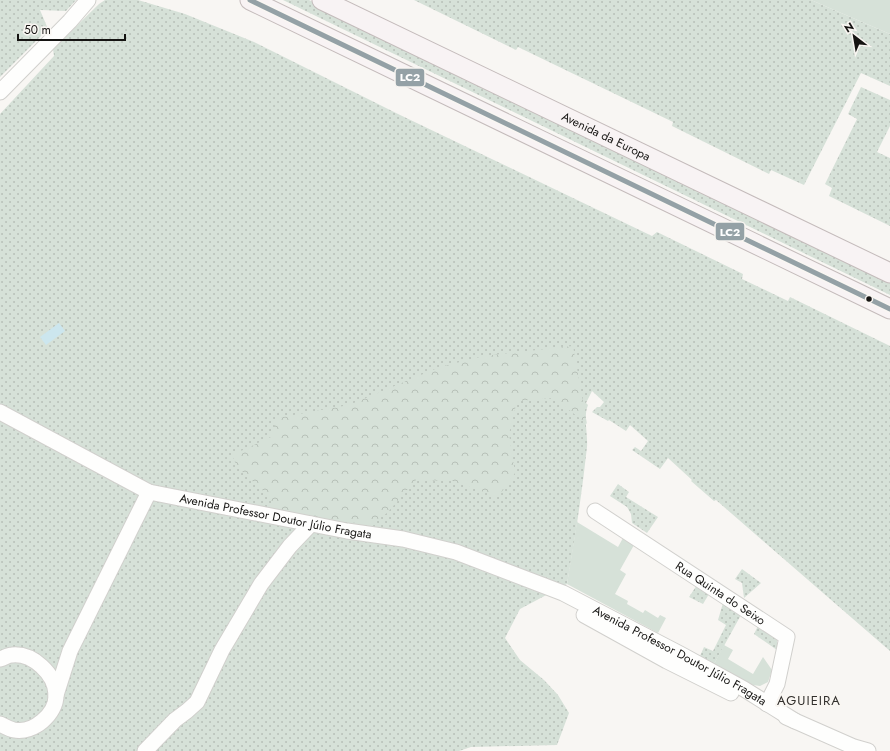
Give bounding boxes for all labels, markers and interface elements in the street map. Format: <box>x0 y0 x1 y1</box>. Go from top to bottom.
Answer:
scale bar <box>18 16 125 42</box>
north arrow <box>834 16 874 56</box>
text: N <box>841 18 857 37</box>
text: 50 m <box>24 21 51 39</box>
line badge: LC2 <box>395 68 425 87</box>
text: LC2 <box>400 69 420 85</box>
street label: Avenida da Europa <box>558 107 654 166</box>
line badge: LC2 <box>715 222 745 241</box>
text: LC2 <box>720 224 740 240</box>
unlabelled marker <box>864 294 874 304</box>
street label: Avenida Professor Doutor Júlio Fragata <box>178 489 373 543</box>
street label: Rua Quinta do Seixo <box>672 557 769 630</box>
street label: Avenida Professor Doutor Júlio Fragata <box>590 601 770 710</box>
district label: AGUIEIRA <box>777 691 841 710</box>

